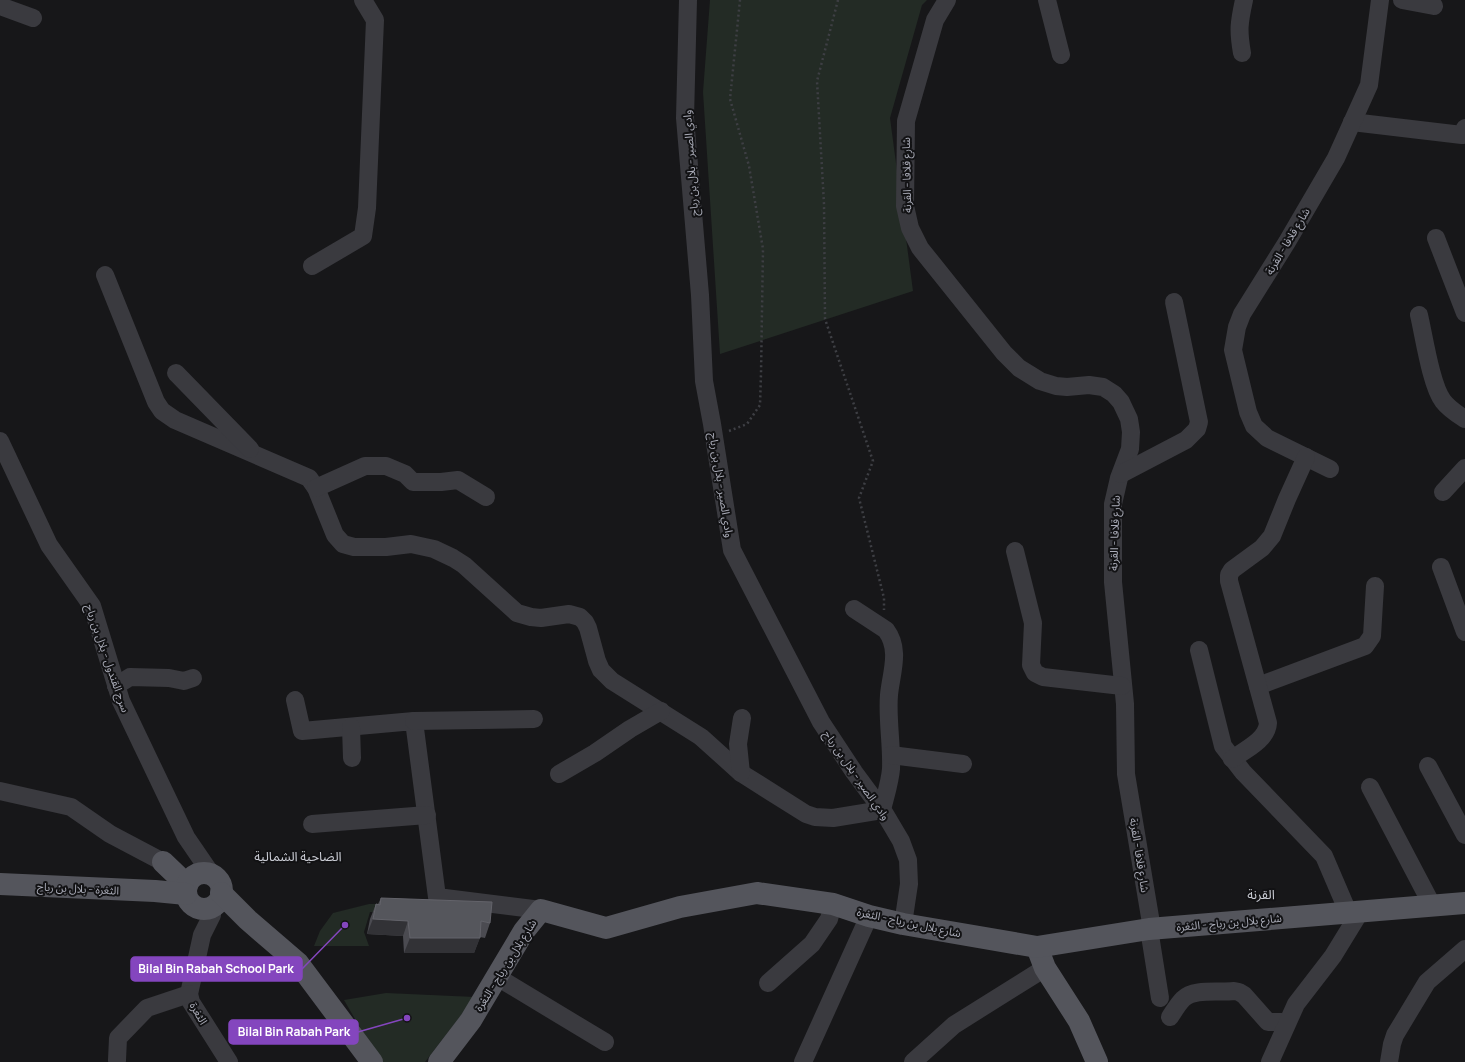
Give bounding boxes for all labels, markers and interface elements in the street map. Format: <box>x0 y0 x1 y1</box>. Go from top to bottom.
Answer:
street label: وادي الصير - بلال بن رباح <box>679 109 704 217</box>
street label: شارع قلافا - القرنة <box>898 137 915 213</box>
street label: شارع قلافا - القرنة <box>1261 204 1314 278</box>
street label: وادي الصير - بلال بن رباح <box>704 431 738 539</box>
street label: شارع قلافا - القرنة <box>1105 495 1124 571</box>
street label: سرج القندول - بلال بن رباح <box>81 602 134 715</box>
street label: وادي الصير - بلال بن رباح <box>818 727 894 824</box>
street label: شارع قلافا - القرنة <box>1126 817 1153 894</box>
district label: الضاحية الشمالية <box>254 847 342 865</box>
street label: الثغرة - بلال بن رباح <box>37 878 119 899</box>
district label: القرنة <box>1247 885 1275 903</box>
street label: شارع بلال بن رباح - الثغرة <box>855 904 963 941</box>
street label: شارع بلال بن رباح - الثغرة <box>1176 910 1283 935</box>
street label: شارع بلال بن رباح - الثغرة <box>471 916 540 1014</box>
callout: Bilal Bin Rabah School Park <box>131 957 302 981</box>
text: Bilal Bin Rabah School Park <box>138 960 294 977</box>
street label: الثغرة <box>187 999 211 1027</box>
callout: Bilal Bin Rabah Park <box>229 1020 358 1044</box>
text: Bilal Bin Rabah Park <box>238 1023 351 1040</box>

